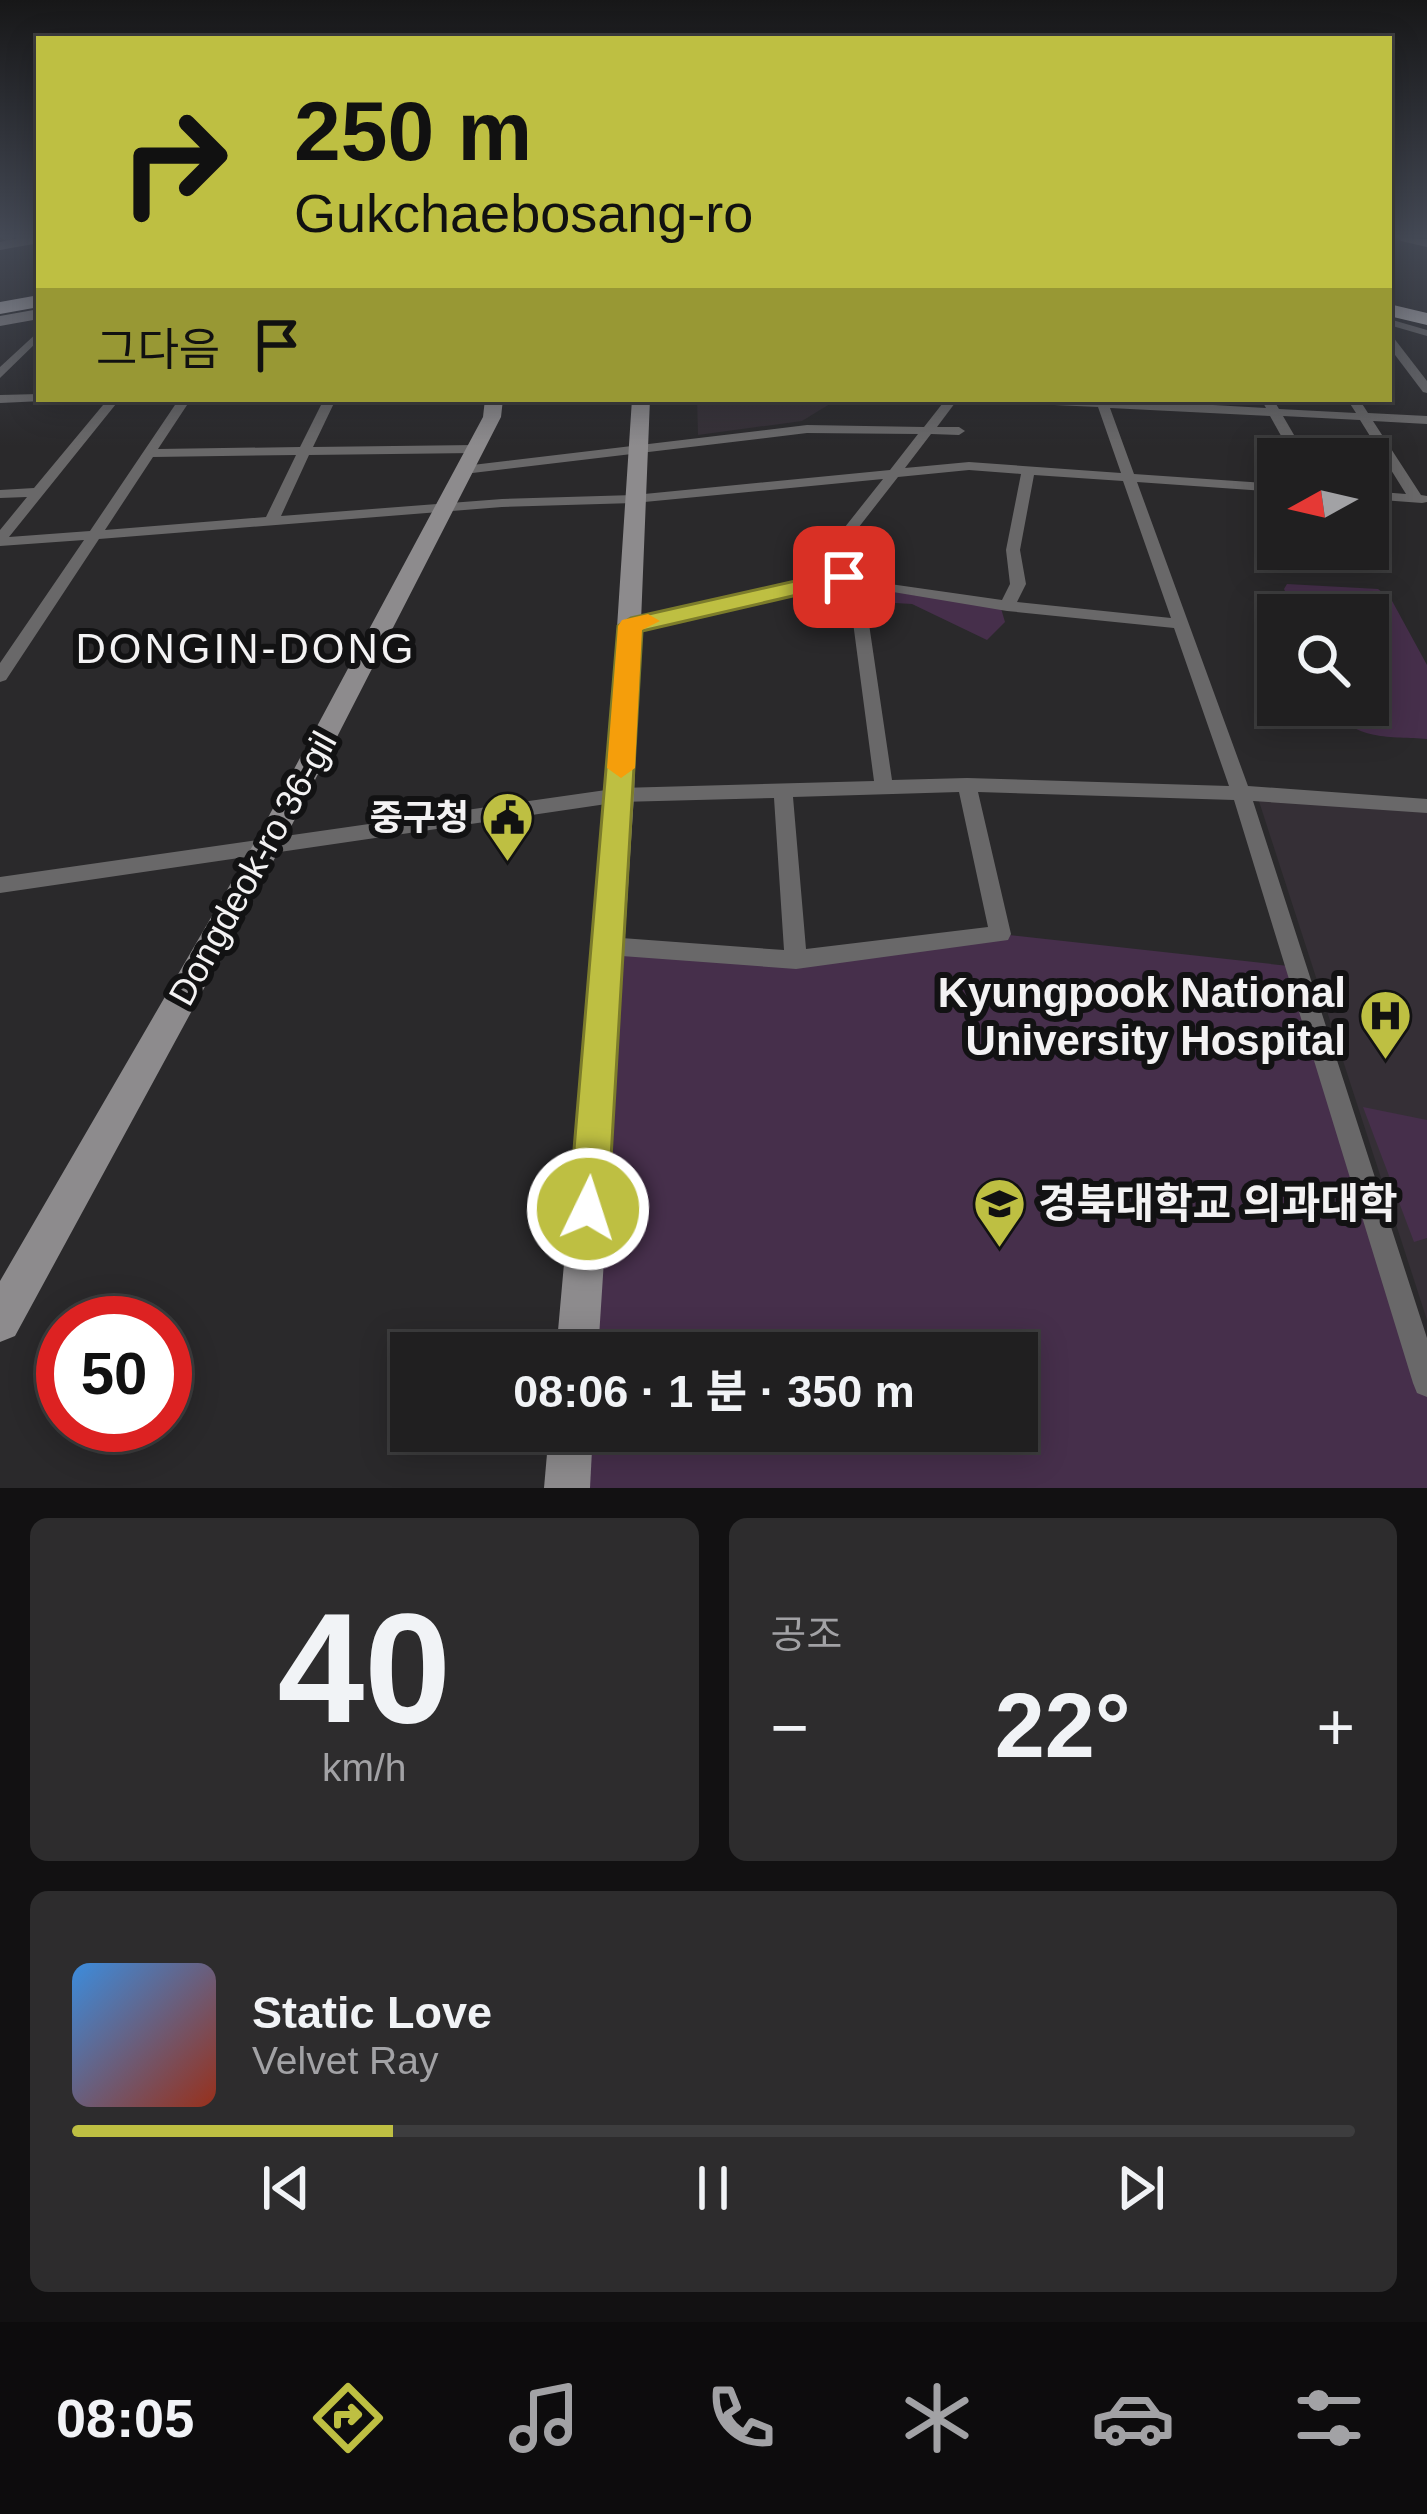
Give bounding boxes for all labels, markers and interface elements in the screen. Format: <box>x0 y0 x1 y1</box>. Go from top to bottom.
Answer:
icon: right <box>96 84 252 240</box>
text: 250 m <box>294 84 532 178</box>
text: Gukchaebosang-ro <box>294 183 753 243</box>
icon: arrive <box>244 312 310 378</box>
text: 그다음 <box>96 324 220 375</box>
north arrow <box>1257 438 1389 570</box>
map controls <box>1257 438 1389 726</box>
pin <box>793 526 895 628</box>
icon: arrive <box>811 544 877 610</box>
button: search <box>1257 594 1389 726</box>
district label: DONGIN-DONG <box>76 625 417 672</box>
street label: Dongdeok-ro 36-gil <box>160 724 345 1012</box>
public building icon: 중구청 <box>480 789 536 863</box>
place label: 중구청 <box>370 797 469 838</box>
place label: Kyungpook National University Hospital <box>938 969 1346 1064</box>
hospital icon: Kyungpook National University Hospital <box>1357 988 1413 1062</box>
position arrow <box>525 1146 651 1272</box>
school or university icon: 경북대학교 의과대학 <box>971 1175 1027 1249</box>
place label: 경북대학교 의과대학 <box>1038 1180 1397 1227</box>
speed limit sign: 50 <box>36 1296 192 1452</box>
text: 08:06 · 1 분 · 350 m <box>513 1366 915 1417</box>
text: 40 <box>277 1581 451 1755</box>
text: 공조 <box>771 1613 842 1656</box>
text: 22° <box>995 1676 1131 1776</box>
text: − <box>771 1690 809 1764</box>
text: + <box>1316 1690 1355 1764</box>
text: km/h <box>322 1746 407 1789</box>
text: Static Love <box>252 1987 492 2038</box>
text: Velvet Ray <box>252 2039 438 2082</box>
icon: previous <box>253 2155 319 2221</box>
icon: pause <box>680 2155 746 2221</box>
icon: next <box>1108 2155 1174 2221</box>
icon: directions <box>306 2376 390 2460</box>
icon: music <box>502 2376 586 2460</box>
icon: phone <box>699 2376 783 2460</box>
icon: climate <box>895 2376 979 2460</box>
icon: car <box>1091 2376 1175 2460</box>
icon: filters <box>1287 2376 1371 2460</box>
text: 08:05 <box>56 2388 194 2448</box>

